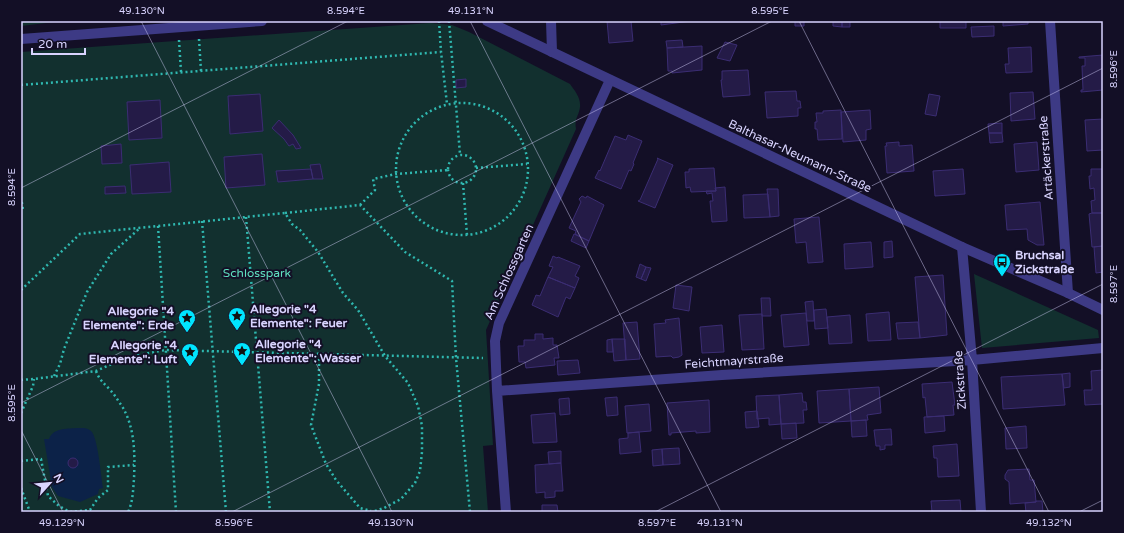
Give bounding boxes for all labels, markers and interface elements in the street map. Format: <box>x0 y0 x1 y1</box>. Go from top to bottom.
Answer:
text: 49.130°N <box>119 5 165 17</box>
text: 8.594°E <box>327 5 365 17</box>
text: 49.131°N <box>448 5 494 17</box>
text: 8.595°E <box>751 5 789 17</box>
scale bar <box>32 30 85 56</box>
text: 20 m <box>38 37 67 51</box>
text: 8.596°E <box>1108 50 1120 88</box>
street label: Artäckerstraße <box>1036 115 1056 201</box>
street label: Balthasar-Neumann-Straße <box>726 117 874 195</box>
text: 8.594°E <box>6 168 18 206</box>
street label: Am Schlossgarten <box>482 222 536 322</box>
place label: Bruchsal Zickstraße <box>1015 248 1074 276</box>
bus stop icon: Bruchsal Zickstraße <box>992 252 1012 277</box>
text: 8.597°E <box>1108 265 1120 303</box>
park label: Schlosspark <box>223 266 292 280</box>
place label: Allegorie "4 Elemente": Feuer <box>250 302 348 330</box>
place label: Allegorie "4 Elemente": Erde <box>83 304 174 332</box>
place icon: Allegorie "4 Elemente": Feuer <box>227 306 247 331</box>
place icon: Allegorie "4 Elemente": Erde <box>177 308 197 333</box>
place label: Allegorie "4 Elemente": Wasser <box>255 337 362 365</box>
place label: Allegorie "4 Elemente": Luft <box>89 338 177 366</box>
place icon: Allegorie "4 Elemente": Wasser <box>232 341 252 366</box>
place icon: Allegorie "4 Elemente": Luft <box>180 342 200 367</box>
street label: Zickstraße <box>951 350 969 410</box>
street label: Feichtmayrstraße <box>684 351 784 371</box>
text: 8.595°E <box>6 384 18 422</box>
north arrow <box>30 463 70 503</box>
text: N <box>51 472 66 486</box>
text: 49.129°N <box>39 517 85 529</box>
text: 8.596°E <box>215 517 253 529</box>
text: 49.130°N <box>368 517 414 529</box>
text: 8.597°E <box>638 517 676 529</box>
text: 49.131°N <box>697 517 743 529</box>
text: 49.132°N <box>1026 517 1072 529</box>

